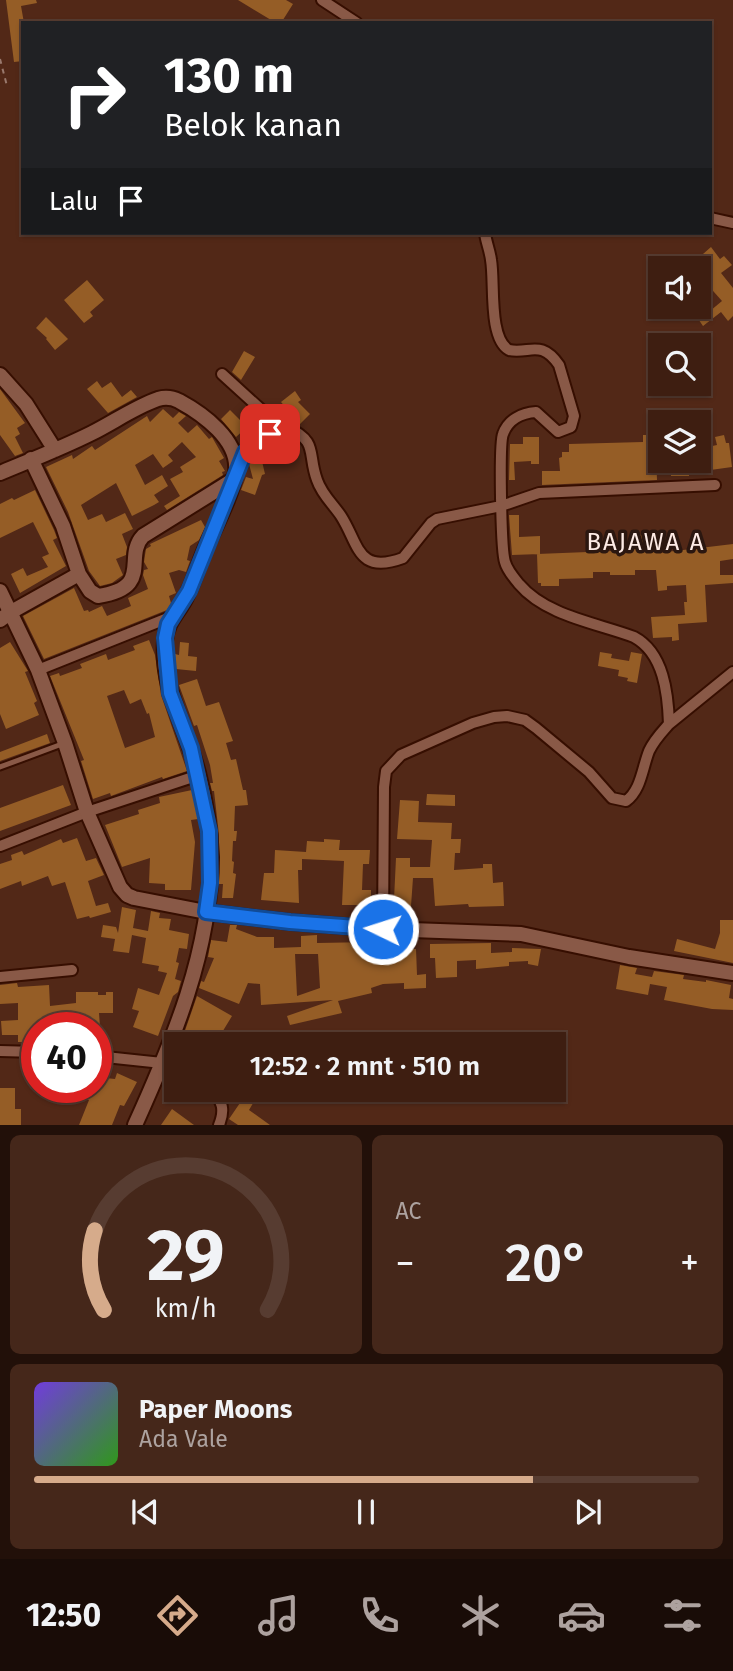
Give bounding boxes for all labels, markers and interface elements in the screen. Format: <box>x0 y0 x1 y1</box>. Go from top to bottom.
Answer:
text: 130 m <box>164 46 294 105</box>
icon: right <box>49 49 140 140</box>
text: Belok kanan <box>164 106 342 144</box>
icon: arrive <box>112 182 150 220</box>
text: Lalu <box>49 186 98 217</box>
map controls <box>648 256 711 473</box>
button: sound <box>648 256 711 319</box>
button: search <box>648 333 711 396</box>
pin <box>240 404 300 464</box>
button: layers <box>648 410 711 473</box>
icon: arrive <box>251 415 289 453</box>
district label: BAJAWA A <box>587 528 705 556</box>
position arrow <box>346 892 420 966</box>
speed limit sign: 40 <box>21 1012 112 1103</box>
text: 12:52 · 2 mnt · 510 m <box>250 1051 480 1082</box>
text: AC <box>396 1197 421 1225</box>
text: 29 <box>147 1213 225 1300</box>
text: 20° <box>505 1232 589 1295</box>
text: − <box>396 1240 415 1286</box>
text: + <box>680 1240 699 1286</box>
text: km/h <box>155 1294 217 1324</box>
text: Paper Moons <box>139 1394 292 1425</box>
text: Ada Vale <box>139 1425 228 1453</box>
icon: previous <box>126 1493 164 1531</box>
icon: pause <box>347 1493 385 1531</box>
icon: next <box>569 1493 607 1531</box>
icon: directions <box>153 1591 202 1640</box>
icon: music <box>254 1591 303 1640</box>
icon: phone <box>355 1591 404 1640</box>
icon: climate <box>456 1591 505 1640</box>
icon: car <box>557 1591 606 1640</box>
icon: filters <box>658 1591 707 1640</box>
text: 12:50 <box>26 1596 101 1634</box>

